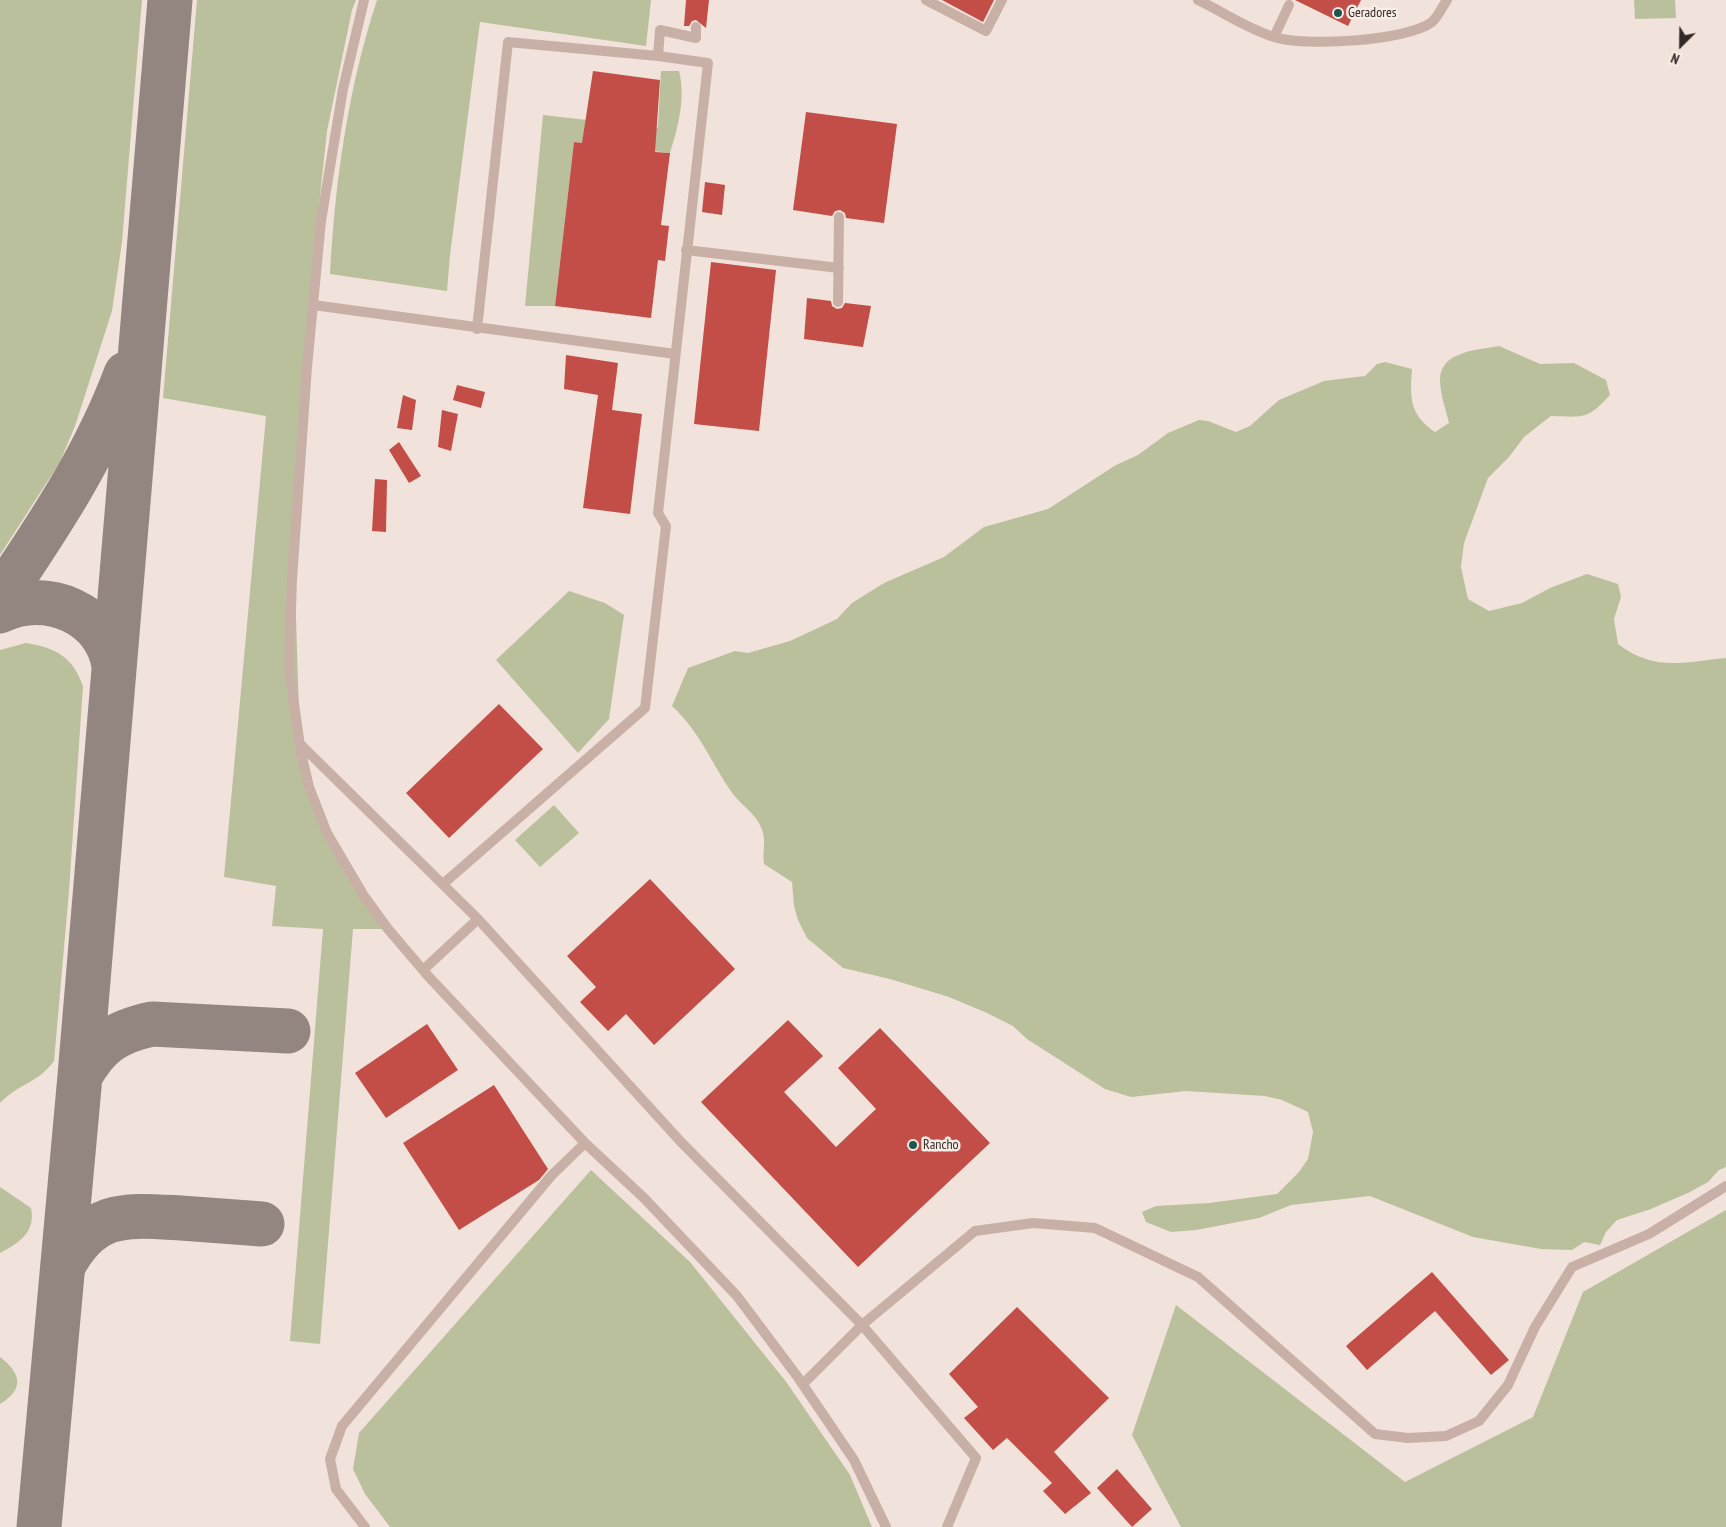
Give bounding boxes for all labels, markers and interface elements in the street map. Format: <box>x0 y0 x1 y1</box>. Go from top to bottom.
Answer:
place label: Geradores <box>1348 5 1397 21</box>
marker: Geradores <box>1332 7 1344 19</box>
north arrow <box>1656 20 1706 70</box>
text: N <box>1668 49 1682 69</box>
place label: Rancho <box>923 1137 959 1153</box>
marker: Rancho <box>907 1139 919 1151</box>

